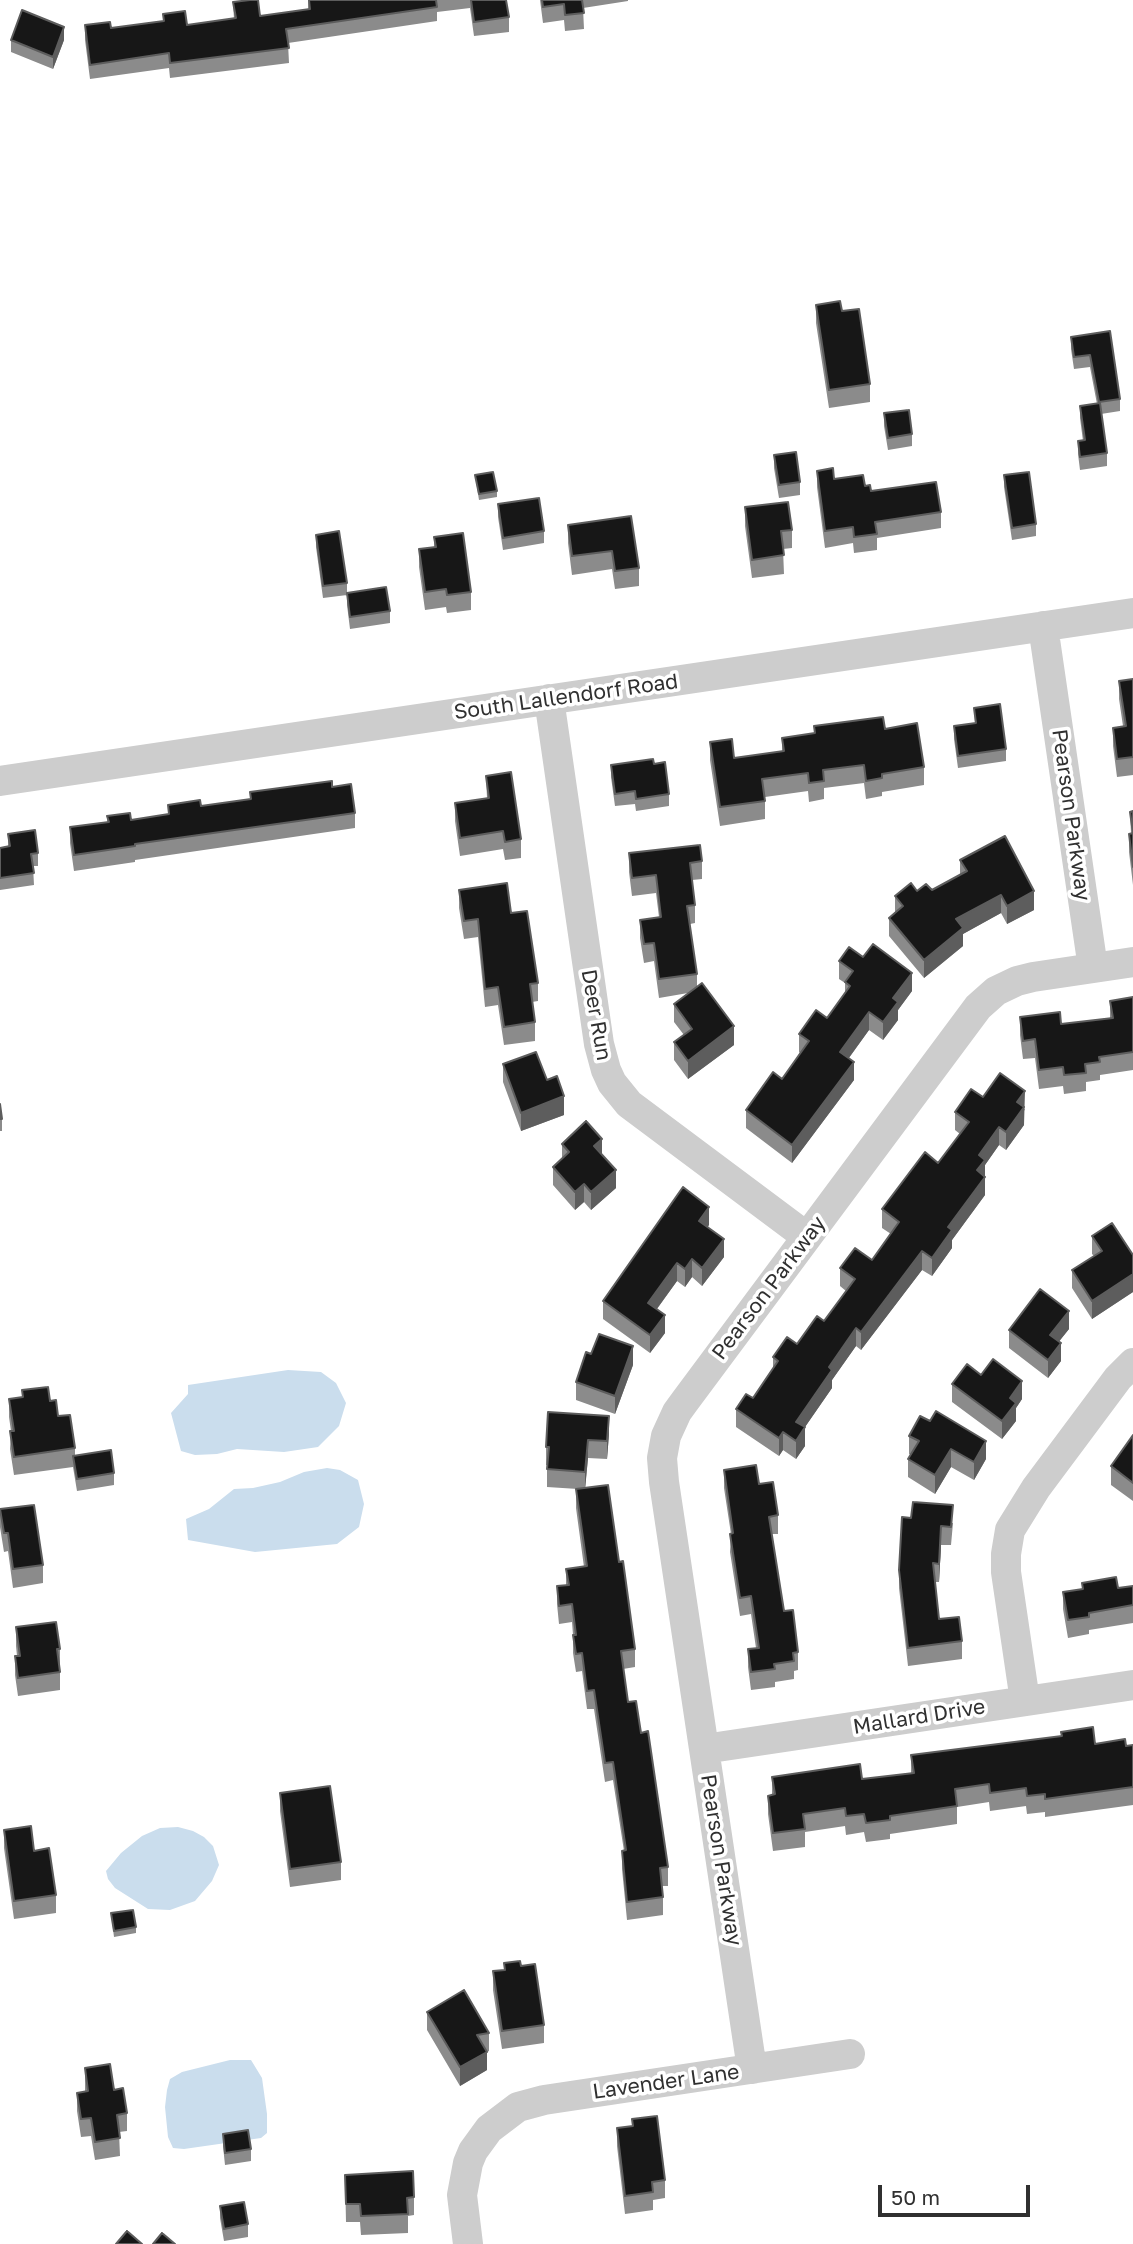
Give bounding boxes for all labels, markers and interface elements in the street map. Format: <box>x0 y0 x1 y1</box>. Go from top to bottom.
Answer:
street label: South Lallendorf Road <box>452 669 680 725</box>
street label: Pearson Parkway <box>1046 728 1096 902</box>
street label: Deer Run <box>576 968 616 1062</box>
street label: Pearson Parkway <box>707 1211 831 1365</box>
street label: Mallard Drive <box>851 1694 987 1740</box>
street label: Pearson Parkway <box>695 1773 747 1947</box>
street label: Lavender Lane <box>591 2059 741 2105</box>
scale bar <box>881 2170 1033 2214</box>
text: 50 m <box>891 2184 940 2210</box>

